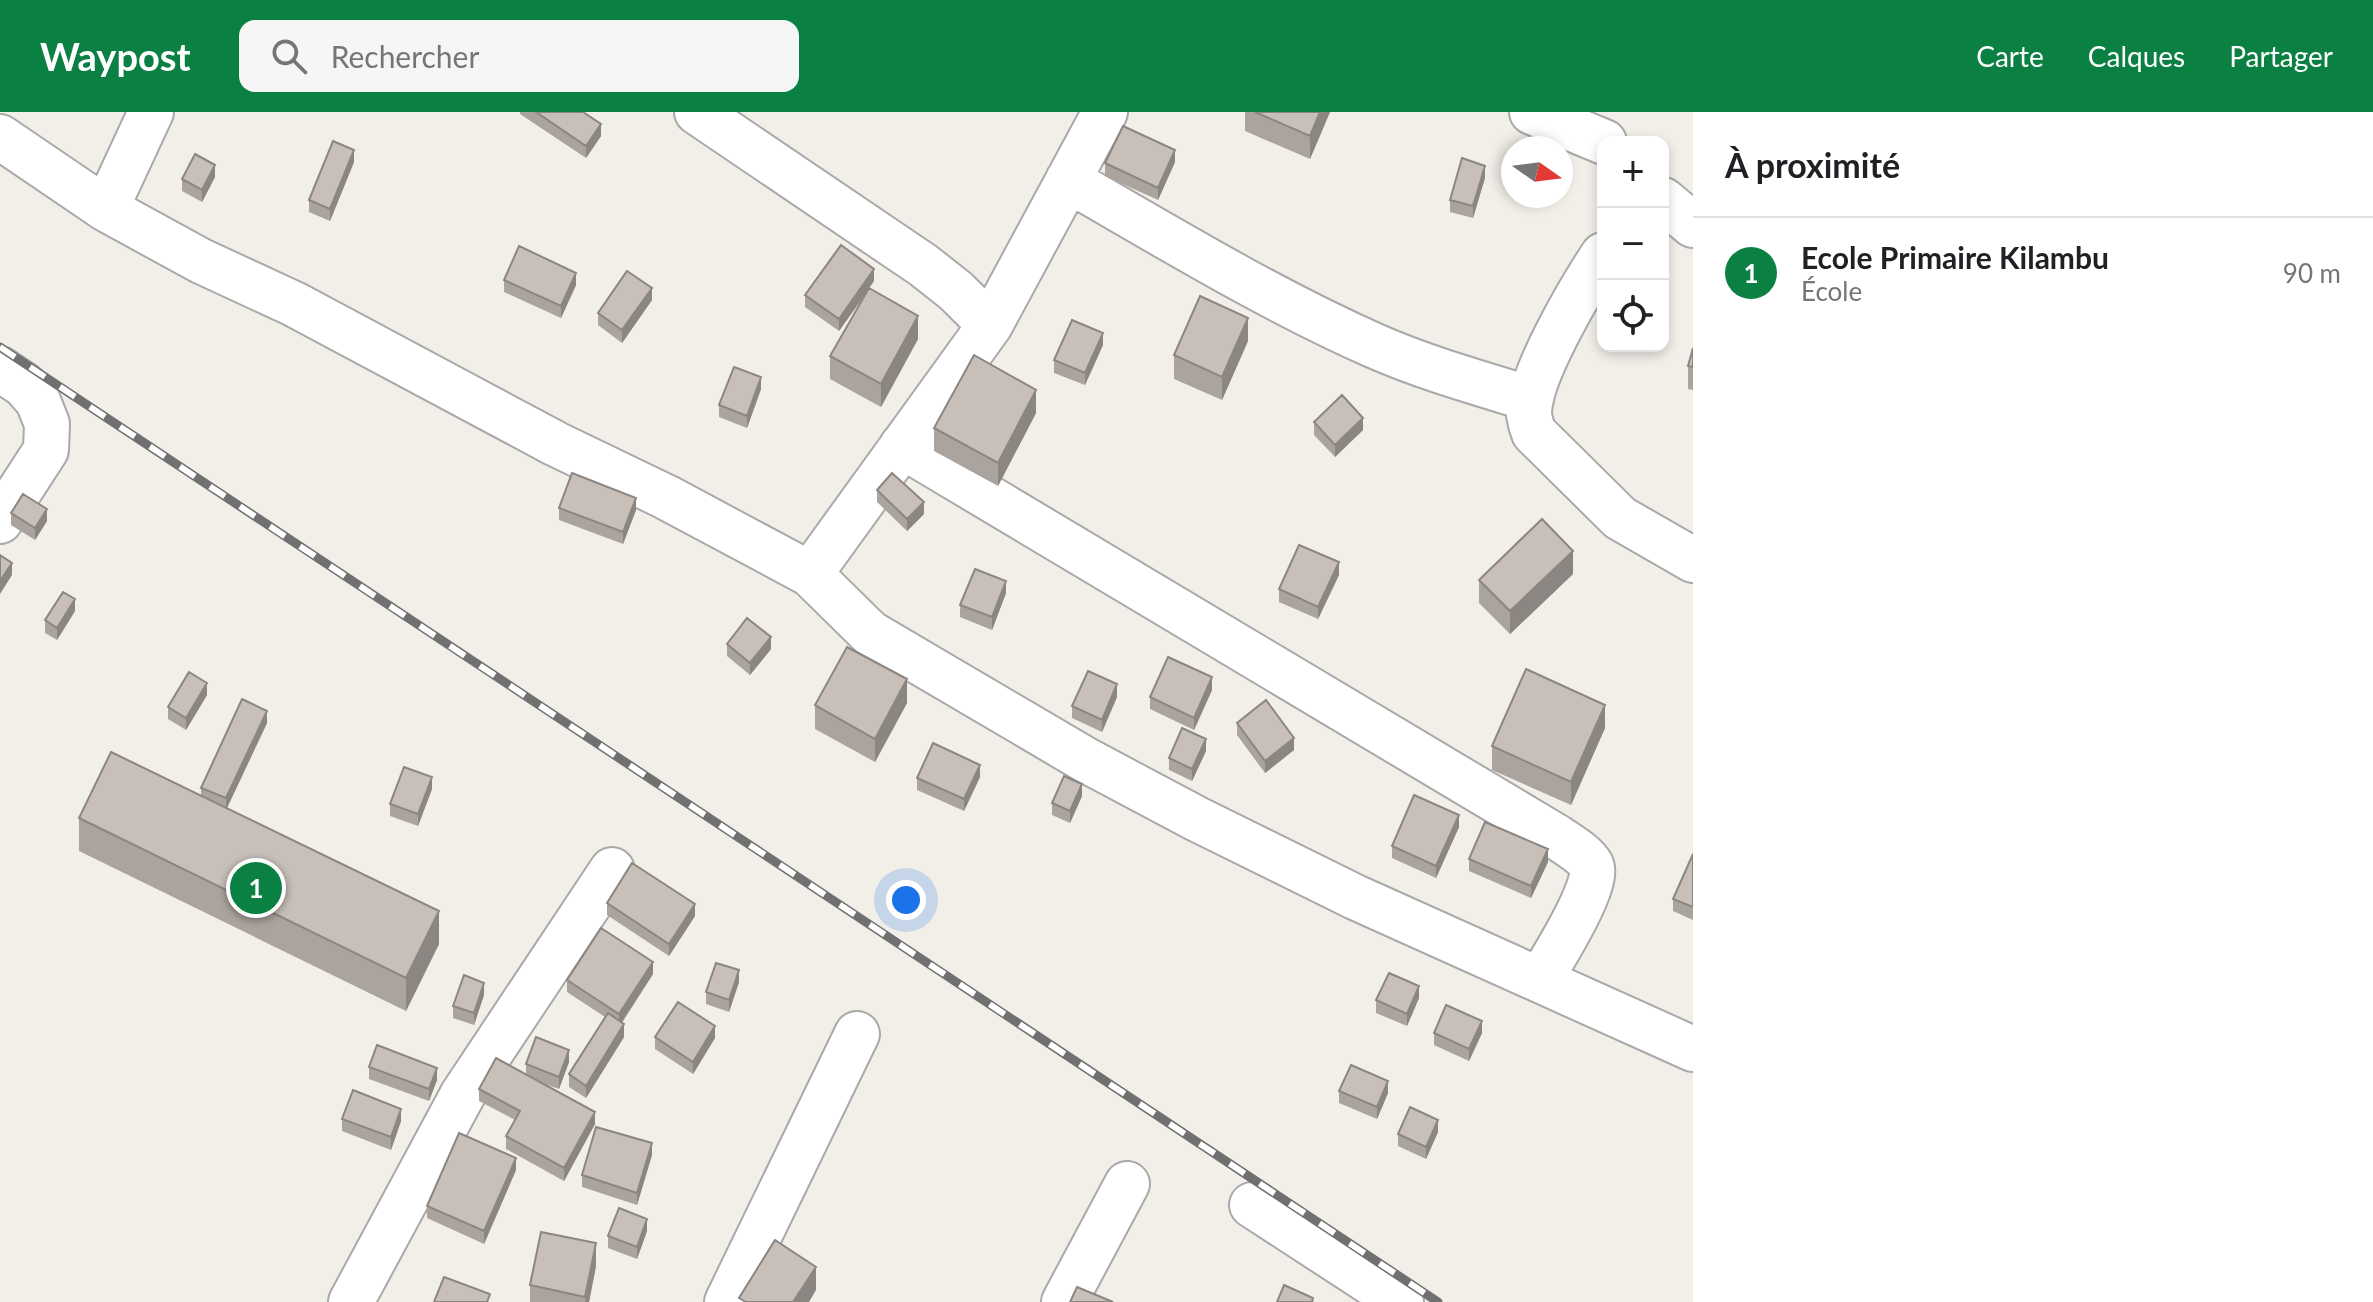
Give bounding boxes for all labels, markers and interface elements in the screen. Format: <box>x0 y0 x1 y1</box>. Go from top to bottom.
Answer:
search box <box>239 20 799 92</box>
text: Waypost <box>40 33 191 79</box>
icon: search <box>267 34 311 78</box>
text: Rechercher <box>331 38 479 74</box>
text: Carte <box>1976 39 2044 73</box>
text: Calques <box>2088 39 2185 73</box>
text: Partager <box>2229 39 2333 73</box>
north arrow <box>1501 136 1573 208</box>
map controls <box>1597 136 1669 352</box>
button: + <box>1597 136 1669 208</box>
text: À proximité <box>1725 144 1900 185</box>
button: − <box>1597 208 1669 280</box>
text: Ecole Primaire Kilambu <box>1801 239 2109 275</box>
text: 1 <box>1743 257 1759 289</box>
text: 90 m <box>2283 257 2341 289</box>
text: École <box>1801 275 1862 307</box>
button: locate <box>1597 280 1669 352</box>
pin: 1 <box>230 858 282 918</box>
your location <box>886 880 926 920</box>

